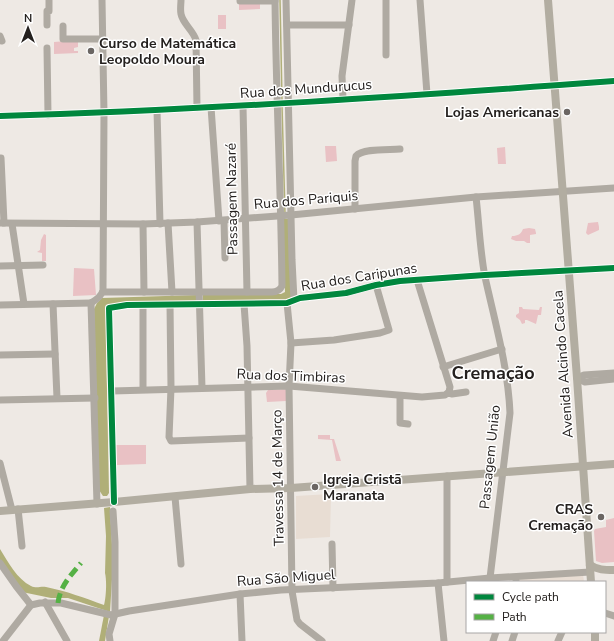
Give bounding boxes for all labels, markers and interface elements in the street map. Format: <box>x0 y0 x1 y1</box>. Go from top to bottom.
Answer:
north arrow <box>8 8 48 48</box>
text: N <box>24 11 32 26</box>
place label: Curso de Matemática Leopoldo Moura <box>99 34 236 69</box>
marker: Curso de Matemática Leopoldo Moura <box>86 46 96 56</box>
street label: Rua dos Mundurucus <box>239 75 373 103</box>
place label: Lojas Americanas <box>445 103 559 122</box>
marker: Lojas Americanas <box>562 107 572 117</box>
street label: Passagem Nazaré <box>222 143 242 255</box>
street label: Rua dos Pariquis <box>253 186 359 214</box>
street label: Rua dos Caripunas <box>299 258 419 296</box>
street label: Avenida Alcindo Cacela <box>548 289 578 439</box>
district label: Cremação <box>451 361 535 385</box>
street label: Rua dos Timbiras <box>236 365 346 387</box>
street label: Passagem União <box>475 404 505 510</box>
street label: Travessa 14 de Março <box>267 409 289 547</box>
place label: Igreja Cristã Maranata <box>323 470 402 505</box>
marker: Igreja Cristã Maranata <box>310 482 320 492</box>
place label: CRAS Cremação <box>528 500 593 535</box>
marker: CRAS Cremação <box>596 512 606 522</box>
street label: Rua São Miguel <box>236 565 337 591</box>
legend <box>466 581 606 633</box>
text: Cycle path <box>502 589 559 605</box>
text: Path <box>502 609 527 625</box>

